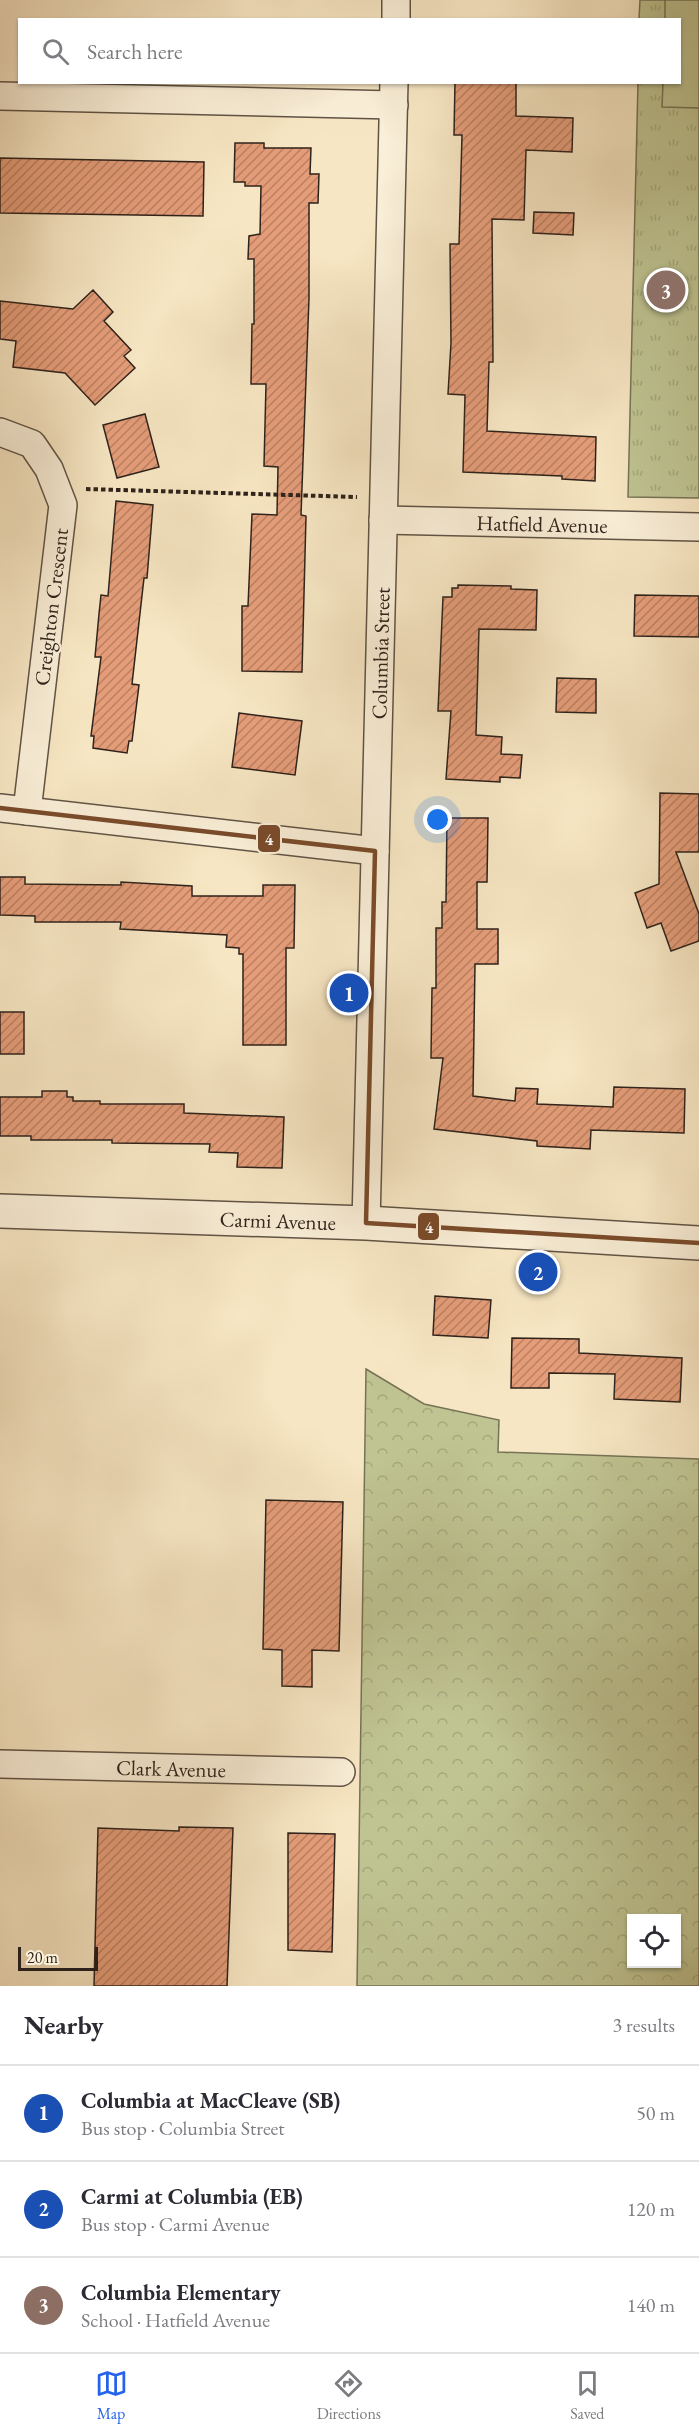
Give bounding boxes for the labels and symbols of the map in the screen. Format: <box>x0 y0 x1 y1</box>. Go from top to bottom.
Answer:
pin: 3 <box>646 268 686 312</box>
street label: Hatfield Avenue <box>476 509 608 538</box>
street label: Creighton Crescent <box>28 526 74 687</box>
street label: Columbia Street <box>365 586 395 720</box>
your location <box>423 805 452 834</box>
line badge: 4 <box>257 824 281 853</box>
text: 4 <box>265 829 274 850</box>
pin: 1 <box>330 970 368 1016</box>
street label: Carmi Avenue <box>219 1205 336 1236</box>
line badge: 4 <box>417 1212 440 1241</box>
text: 4 <box>425 1217 434 1238</box>
pin: 2 <box>518 1250 558 1294</box>
street label: Clark Avenue <box>116 1753 226 1783</box>
scale bar <box>18 1944 98 1972</box>

